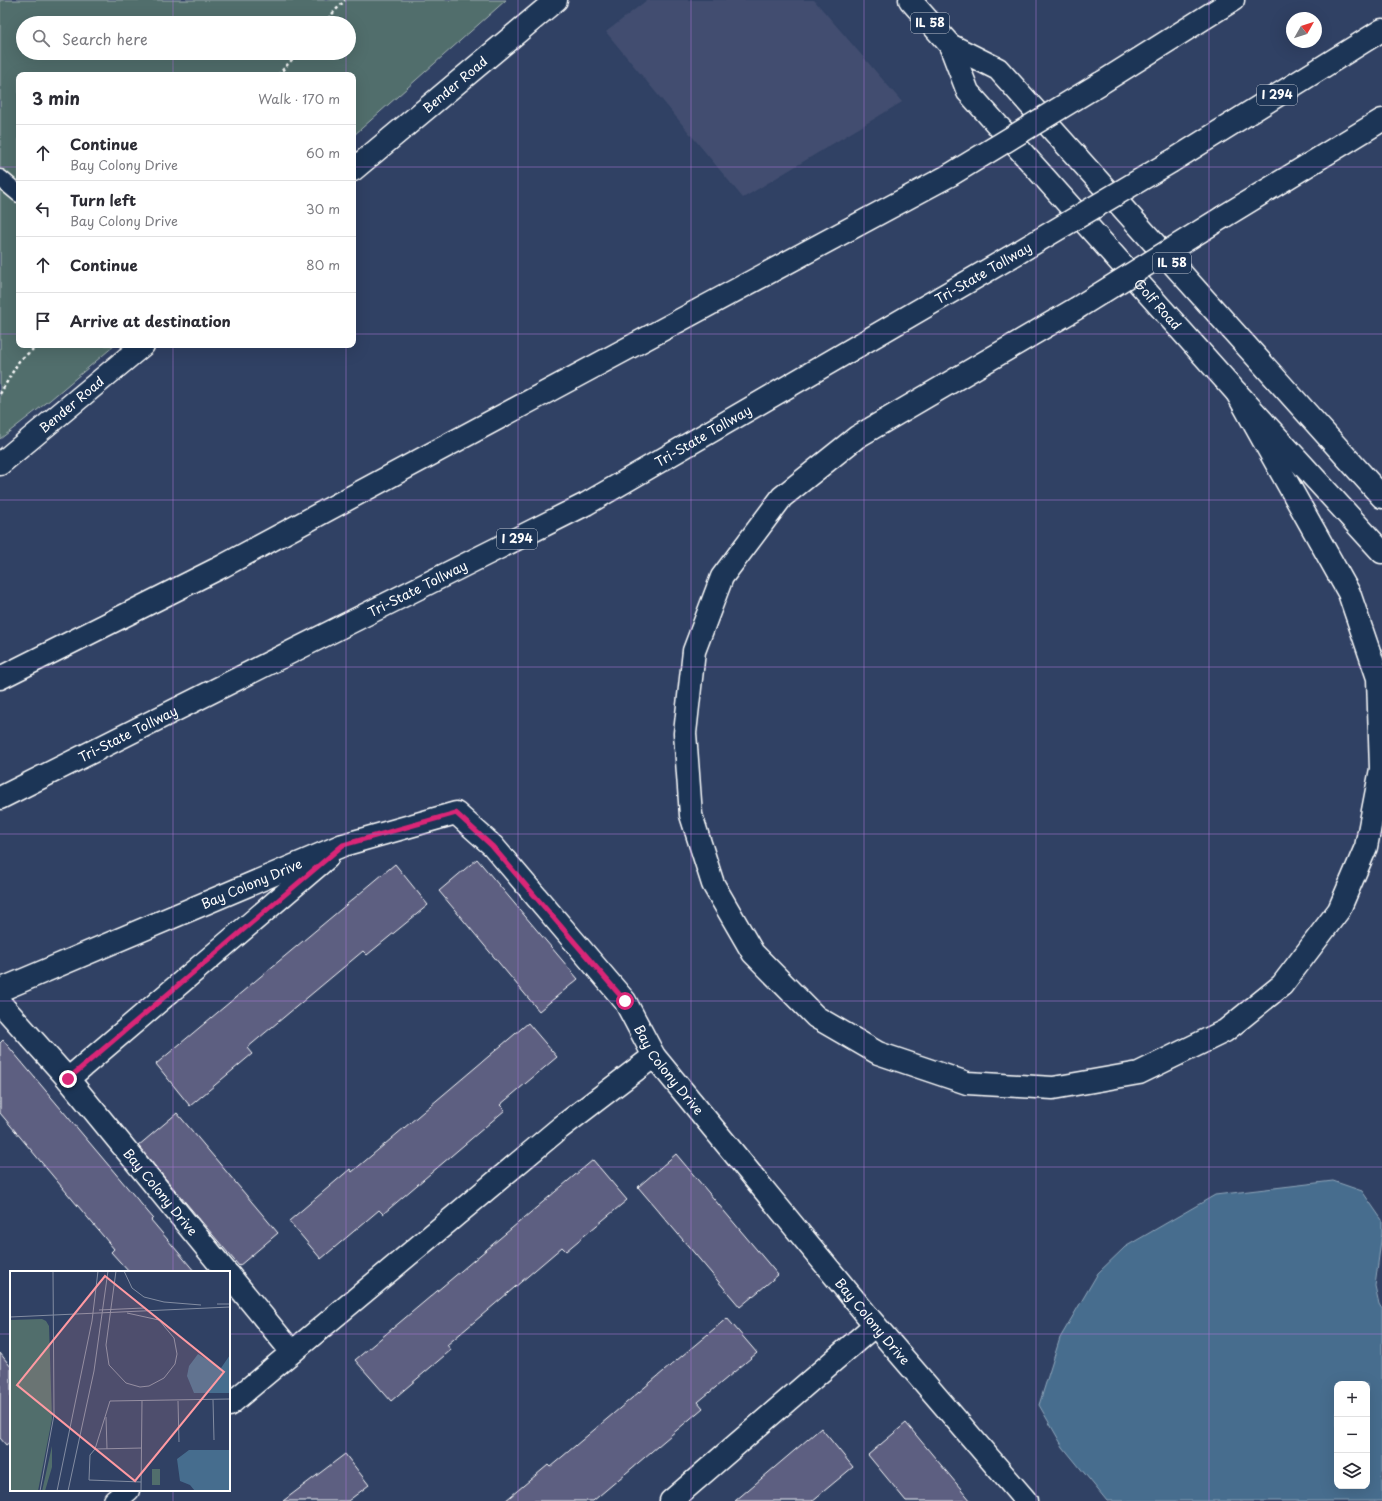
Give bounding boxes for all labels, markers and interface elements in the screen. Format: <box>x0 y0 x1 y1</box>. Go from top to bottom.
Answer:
north arrow <box>1286 12 1322 48</box>
road number: IL 58 <box>911 13 949 33</box>
search box <box>16 16 356 60</box>
icon: search <box>30 27 52 49</box>
text: Search here <box>62 27 148 50</box>
street label: Bender Road <box>418 51 491 117</box>
text: 3 min <box>32 85 80 111</box>
road number: I 294 <box>1257 85 1297 105</box>
text: Walk · 170 m <box>258 89 340 108</box>
text: Continue <box>70 132 138 155</box>
icon: ahead <box>32 142 54 164</box>
text: 60 m <box>306 143 340 162</box>
text: Bay Colony Drive <box>70 155 178 174</box>
text: Turn left <box>70 188 136 211</box>
icon: left <box>32 198 54 220</box>
text: 30 m <box>306 199 340 218</box>
text: Bay Colony Drive <box>70 211 178 230</box>
street label: Tri-State Tollway <box>931 237 1034 308</box>
text: Continue <box>70 253 138 276</box>
road number: IL 58 <box>1153 253 1191 273</box>
icon: ahead <box>32 254 54 276</box>
text: 80 m <box>306 255 340 274</box>
street label: Golf Road <box>1130 274 1186 334</box>
text: Arrive at destination <box>70 309 231 332</box>
icon: arrive <box>32 310 54 332</box>
street label: Bender Road <box>35 371 108 437</box>
street label: Tri-State Tollway <box>651 400 754 471</box>
road number: I 294 <box>497 529 537 549</box>
street label: Tri-State Tollway <box>364 555 470 621</box>
street label: Tri-State Tollway <box>75 701 180 766</box>
street label: Bay Colony Drive <box>198 853 305 913</box>
route start <box>616 992 634 1010</box>
street label: Bay Colony Drive <box>630 1021 709 1119</box>
route end <box>59 1070 77 1088</box>
street label: Bay Colony Drive <box>119 1144 202 1240</box>
inset map <box>10 1271 230 1491</box>
street label: Bay Colony Drive <box>831 1274 915 1369</box>
map controls <box>1334 1381 1370 1489</box>
button: + <box>1334 1381 1370 1417</box>
button: − <box>1334 1417 1370 1453</box>
button: layers <box>1334 1453 1370 1489</box>

